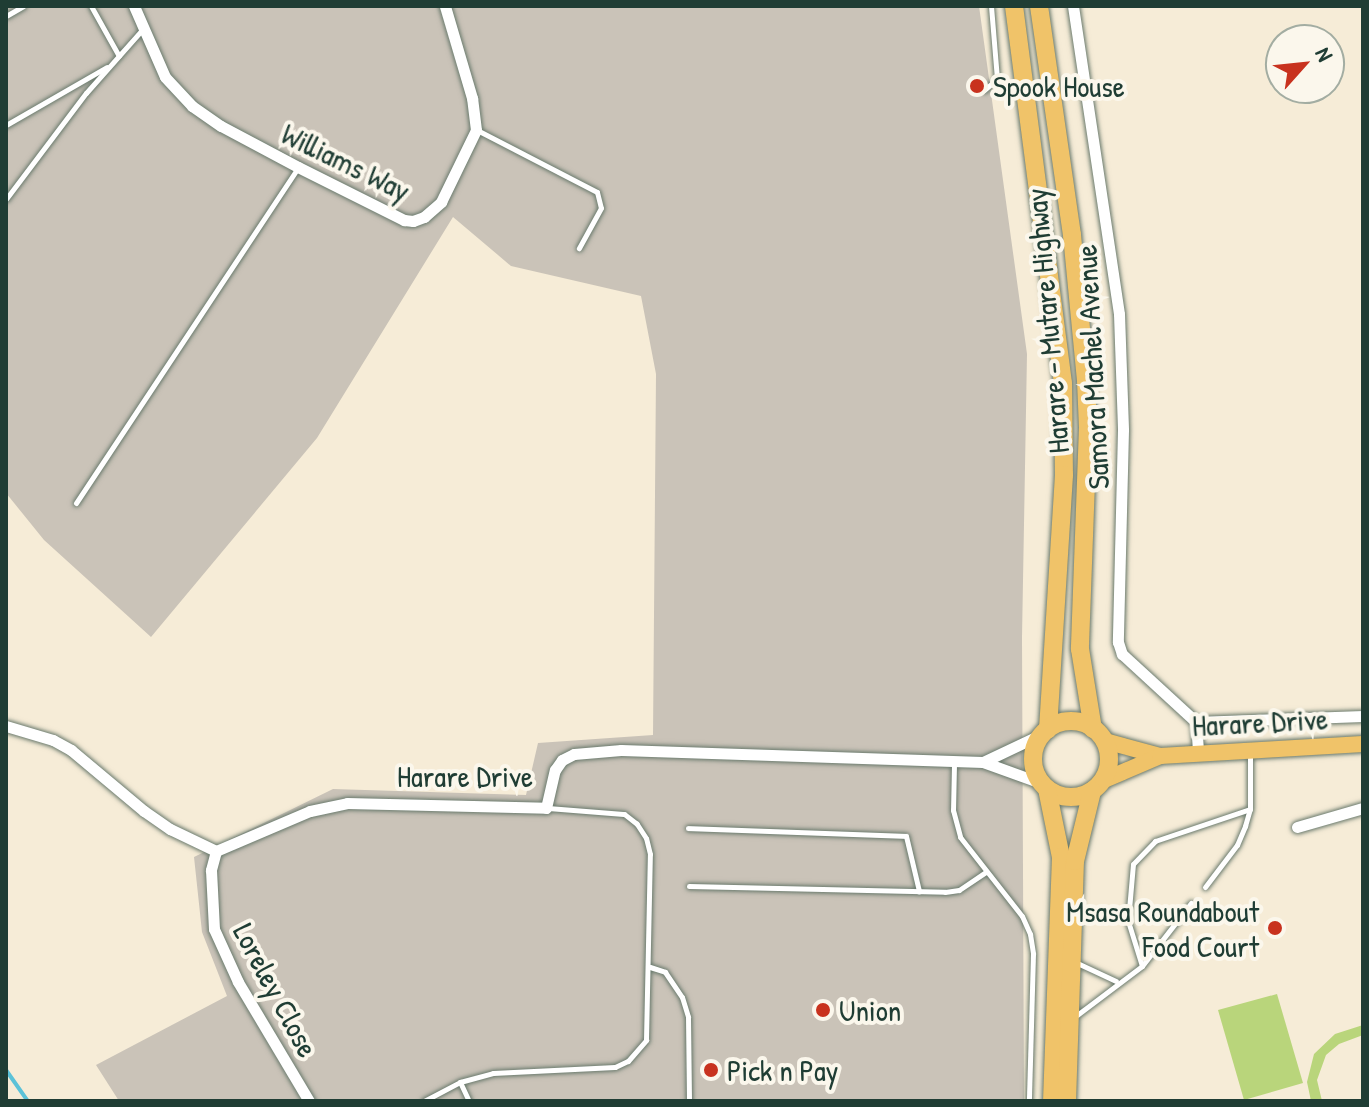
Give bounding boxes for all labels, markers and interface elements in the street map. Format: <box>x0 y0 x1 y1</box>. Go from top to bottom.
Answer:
north arrow <box>1265 24 1345 104</box>
text: N <box>1309 42 1341 66</box>
place label: Spook House <box>993 68 1125 104</box>
marker: Spook House <box>968 77 986 95</box>
street label: Williams Way <box>276 115 416 209</box>
street label: Harare - Mutare Highway <box>1017 187 1077 455</box>
street label: Samora Machel Avenue <box>1068 244 1116 490</box>
street label: Harare Drive <box>1191 700 1329 744</box>
street label: Harare Drive <box>397 758 533 794</box>
place label: Msasa Roundabout Food Court <box>1066 893 1259 964</box>
street label: Loreley Close <box>226 917 326 1063</box>
marker: Msasa Roundabout Food Court <box>1266 919 1284 937</box>
place label: Union <box>839 992 901 1028</box>
marker: Union <box>814 1001 832 1019</box>
place label: Pick n Pay <box>727 1052 838 1088</box>
marker: Pick n Pay <box>702 1061 720 1079</box>

